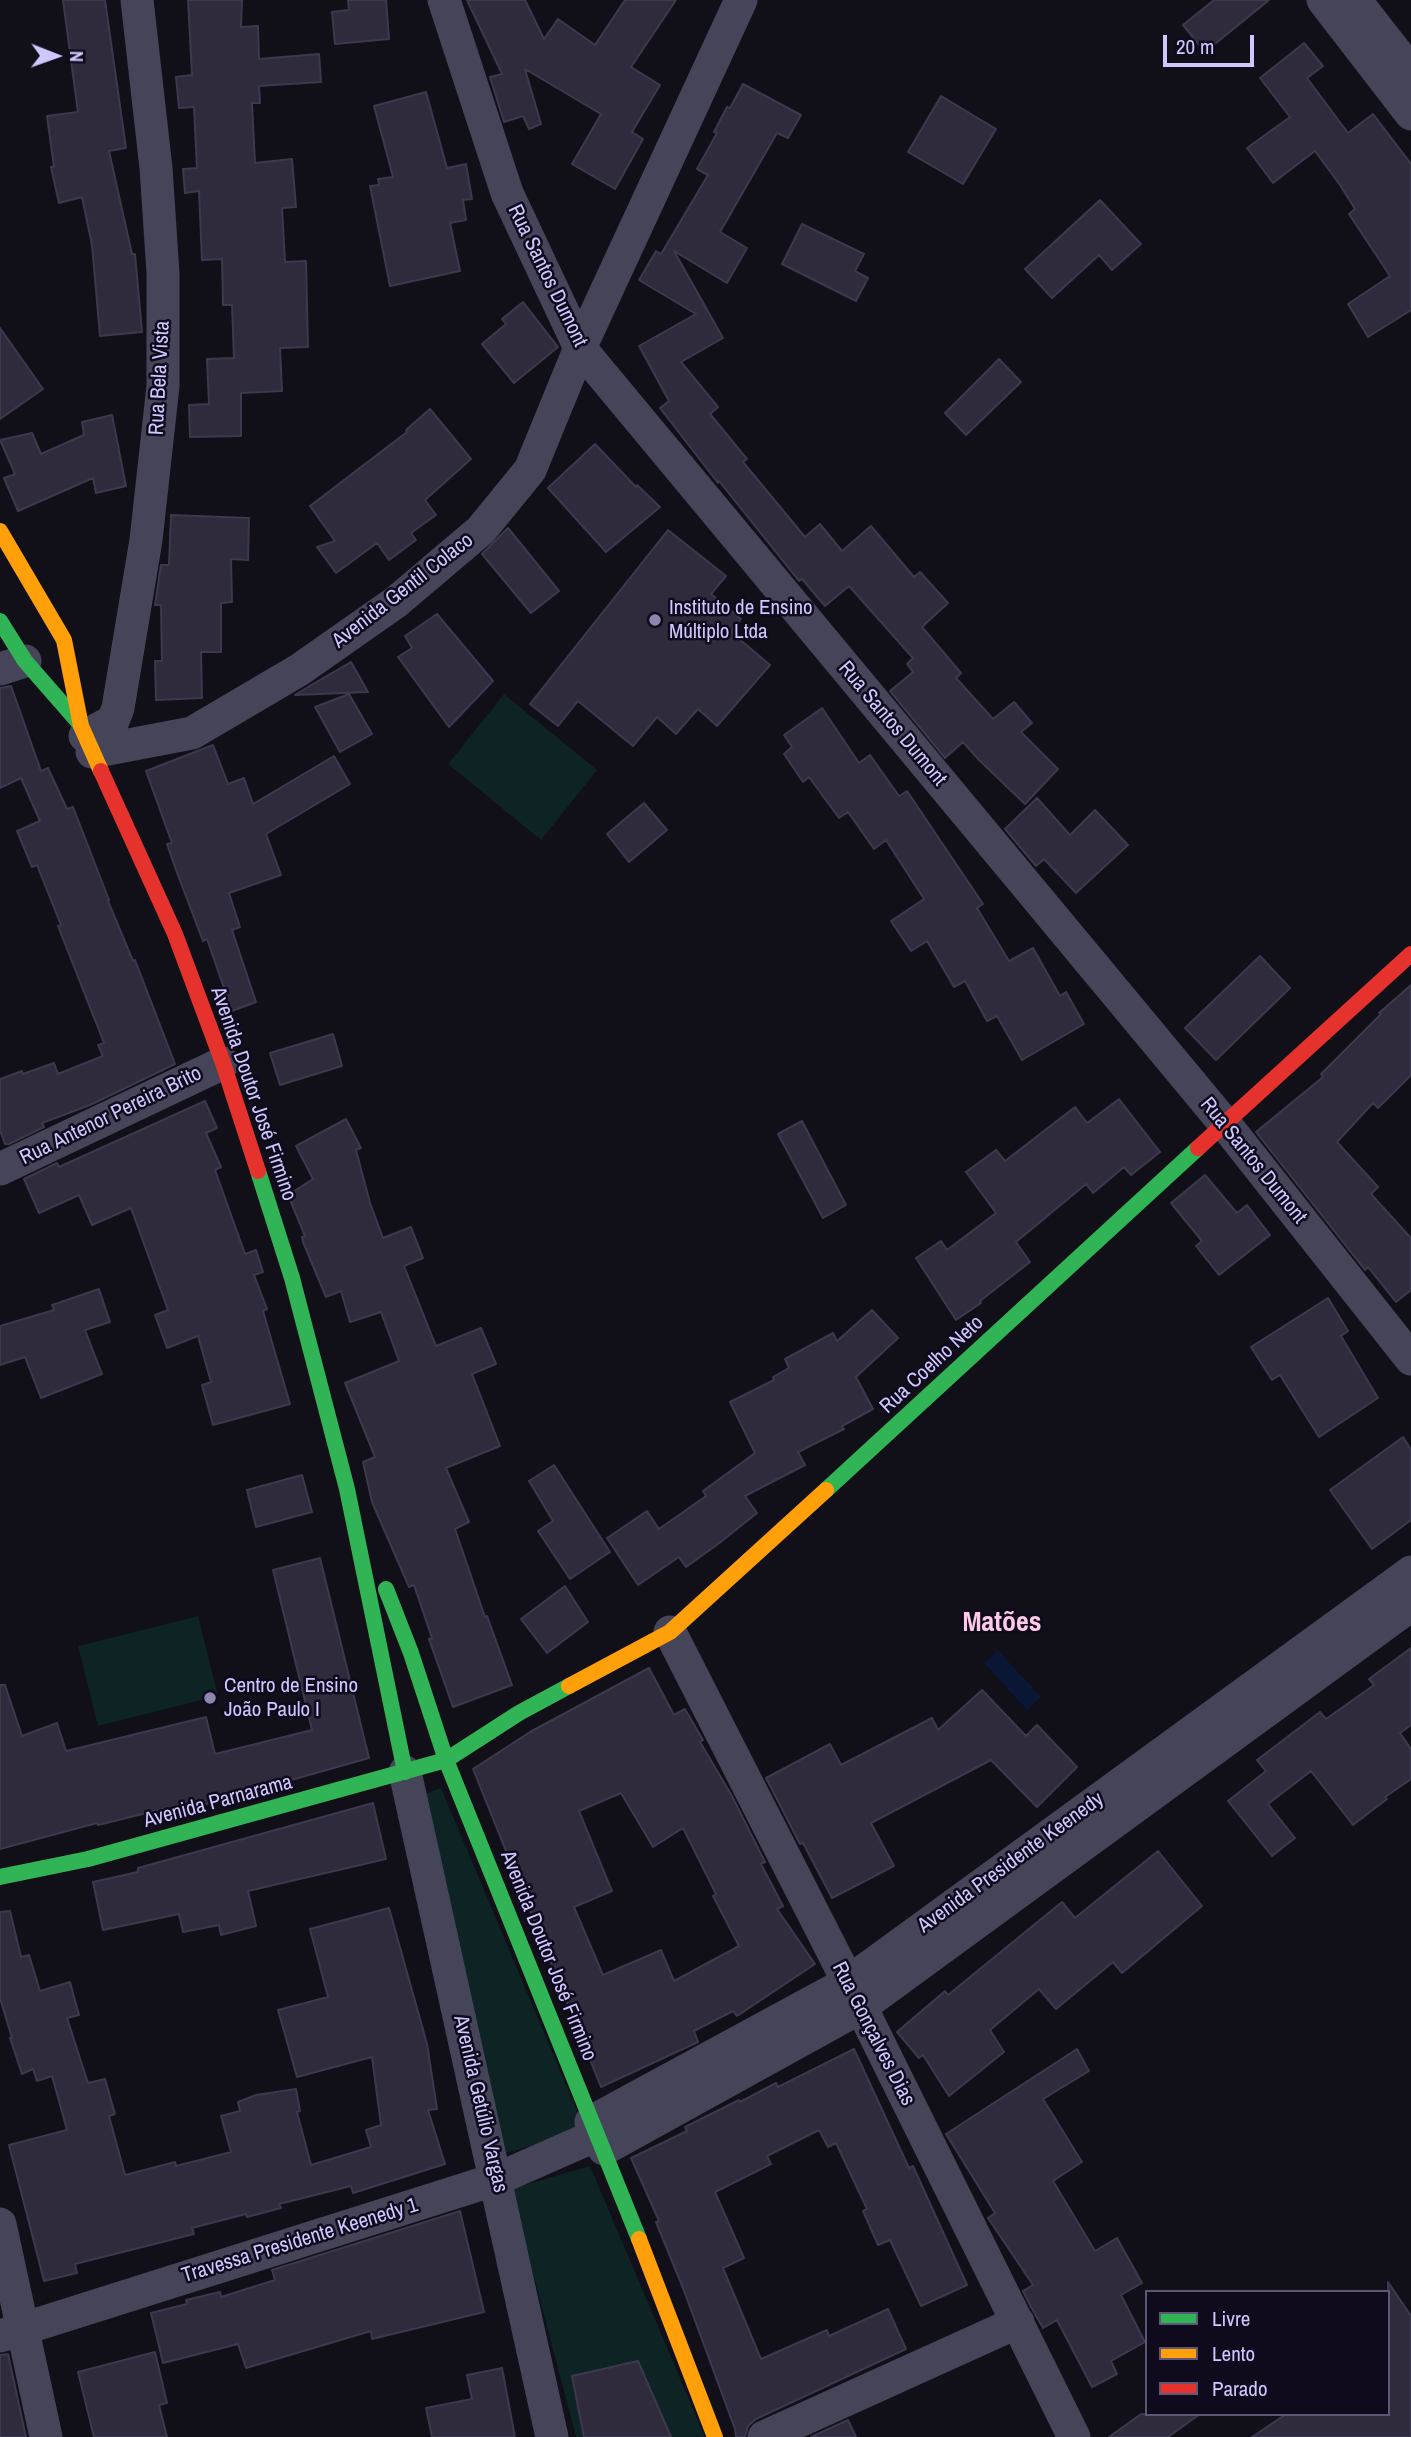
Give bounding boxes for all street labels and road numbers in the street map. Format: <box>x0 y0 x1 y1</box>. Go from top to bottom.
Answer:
street label: Rua Santos Dumont <box>502 201 592 351</box>
street label: Rua Bela Vista <box>144 320 176 436</box>
street label: Avenida Gentil Colaco <box>327 528 479 654</box>
street label: Rua Santos Dumont <box>833 657 951 791</box>
street label: Avenida Doutor José Firmino <box>205 984 301 1204</box>
street label: Rua Antenor Pereira Brito <box>16 1061 206 1171</box>
street label: Rua Santos Dumont <box>1194 1093 1312 1229</box>
street label: Rua Coelho Neto <box>875 1311 989 1419</box>
street label: Avenida Parnarama <box>141 1770 295 1834</box>
street label: Avenida Presidente Keenedy <box>913 1787 1109 1939</box>
street label: Avenida Doutor José Firmino <box>494 1847 602 2065</box>
street label: Rua Gonçalves Dias <box>826 1958 920 2110</box>
street label: Avenida Getúlio Vargas <box>447 2013 513 2195</box>
street label: Travessa Presidente Keenedy 1 <box>179 2193 421 2289</box>

